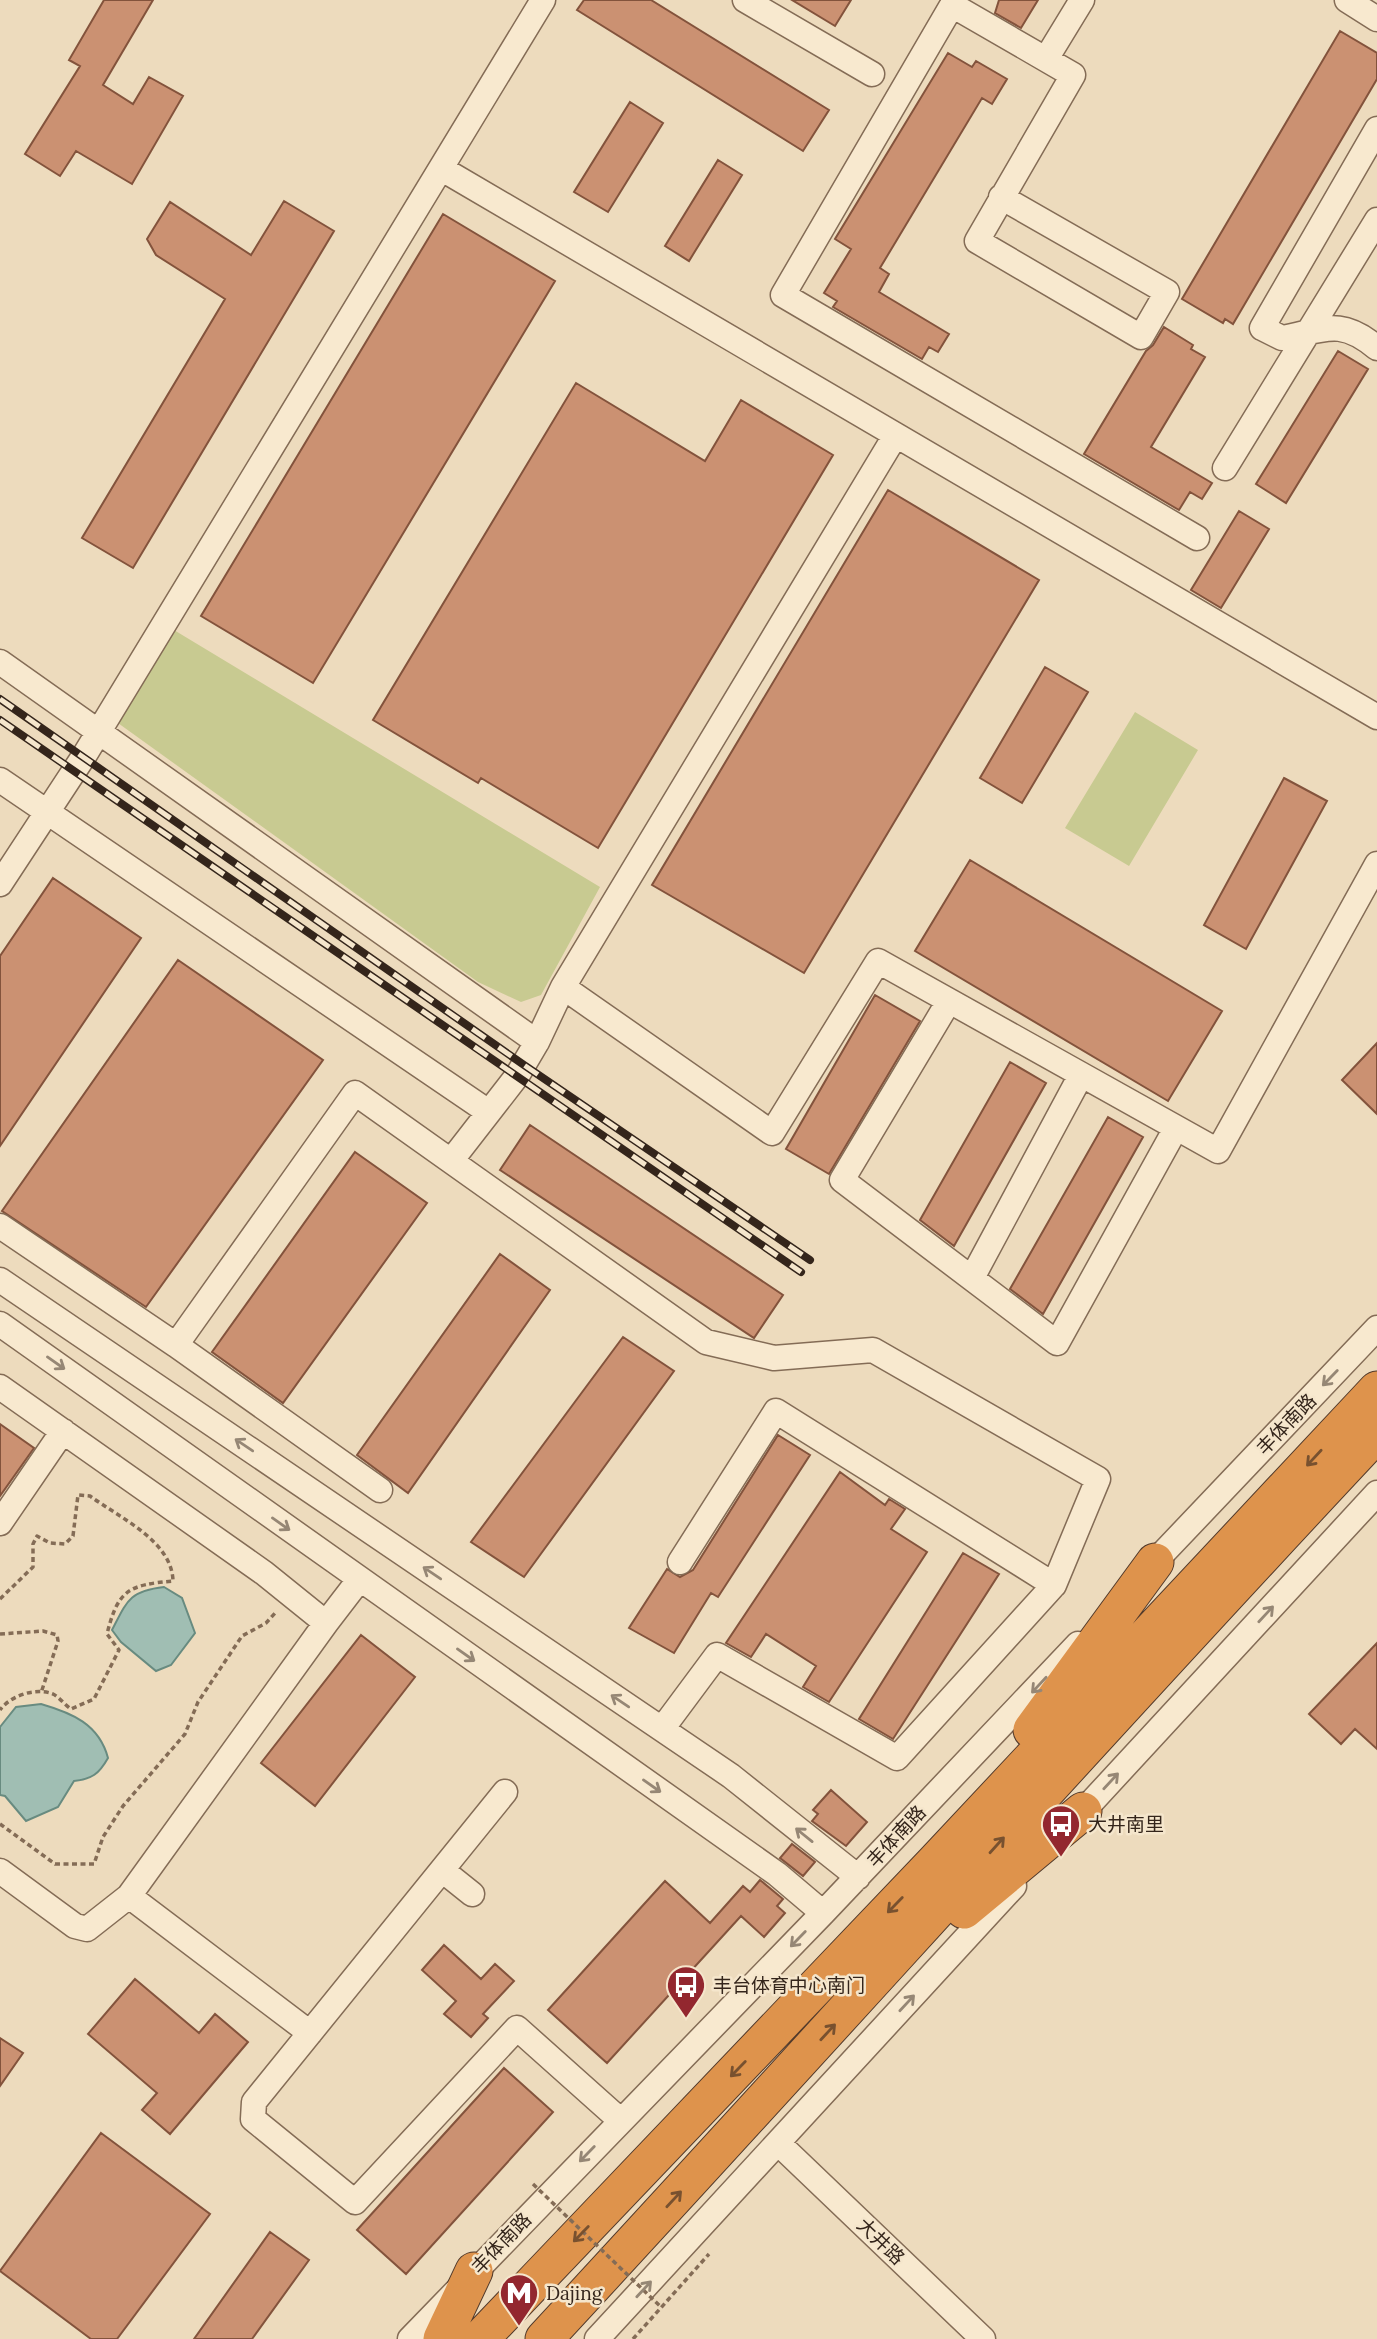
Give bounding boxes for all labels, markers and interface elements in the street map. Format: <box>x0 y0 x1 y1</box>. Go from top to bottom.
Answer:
one-way arrow <box>46 1356 65 1370</box>
one-way arrow <box>1322 1369 1338 1387</box>
street label: 丰体南路 <box>1251 1388 1321 1460</box>
one-way arrow <box>234 1438 254 1452</box>
one-way arrow <box>1305 1449 1322 1466</box>
one-way arrow <box>271 1517 290 1531</box>
one-way arrow <box>423 1566 442 1580</box>
one-way arrow <box>1257 1606 1274 1623</box>
one-way arrow <box>456 1648 475 1662</box>
one-way arrow <box>1030 1676 1047 1693</box>
one-way arrow <box>611 1693 630 1708</box>
one-way arrow <box>1103 1773 1120 1790</box>
one-way arrow <box>642 1779 662 1793</box>
street label: 丰体南路 <box>861 1800 931 1872</box>
bus stop icon: 大井南里 <box>1040 1803 1082 1858</box>
place label: 大井南里 <box>1088 1812 1164 1836</box>
one-way arrow <box>795 1827 813 1843</box>
one-way arrow <box>989 1837 1006 1854</box>
one-way arrow <box>886 1896 903 1913</box>
one-way arrow <box>789 1930 806 1947</box>
bus stop icon: 丰台体育中心南门 <box>665 1964 707 2019</box>
place label: 丰台体育中心南门 <box>713 1973 865 1997</box>
one-way arrow <box>899 1995 916 2012</box>
one-way arrow <box>820 2024 837 2041</box>
one-way arrow <box>729 2060 746 2077</box>
one-way arrow <box>579 2145 596 2162</box>
one-way arrow <box>665 2191 682 2208</box>
street label: 丰体南路 <box>466 2207 536 2279</box>
street label: 大井路 <box>852 2213 910 2269</box>
one-way arrow <box>572 2225 589 2242</box>
metro station icon: Dajing <box>498 2272 540 2327</box>
place label: Dajing <box>546 2281 603 2305</box>
one-way arrow <box>635 2281 652 2298</box>

